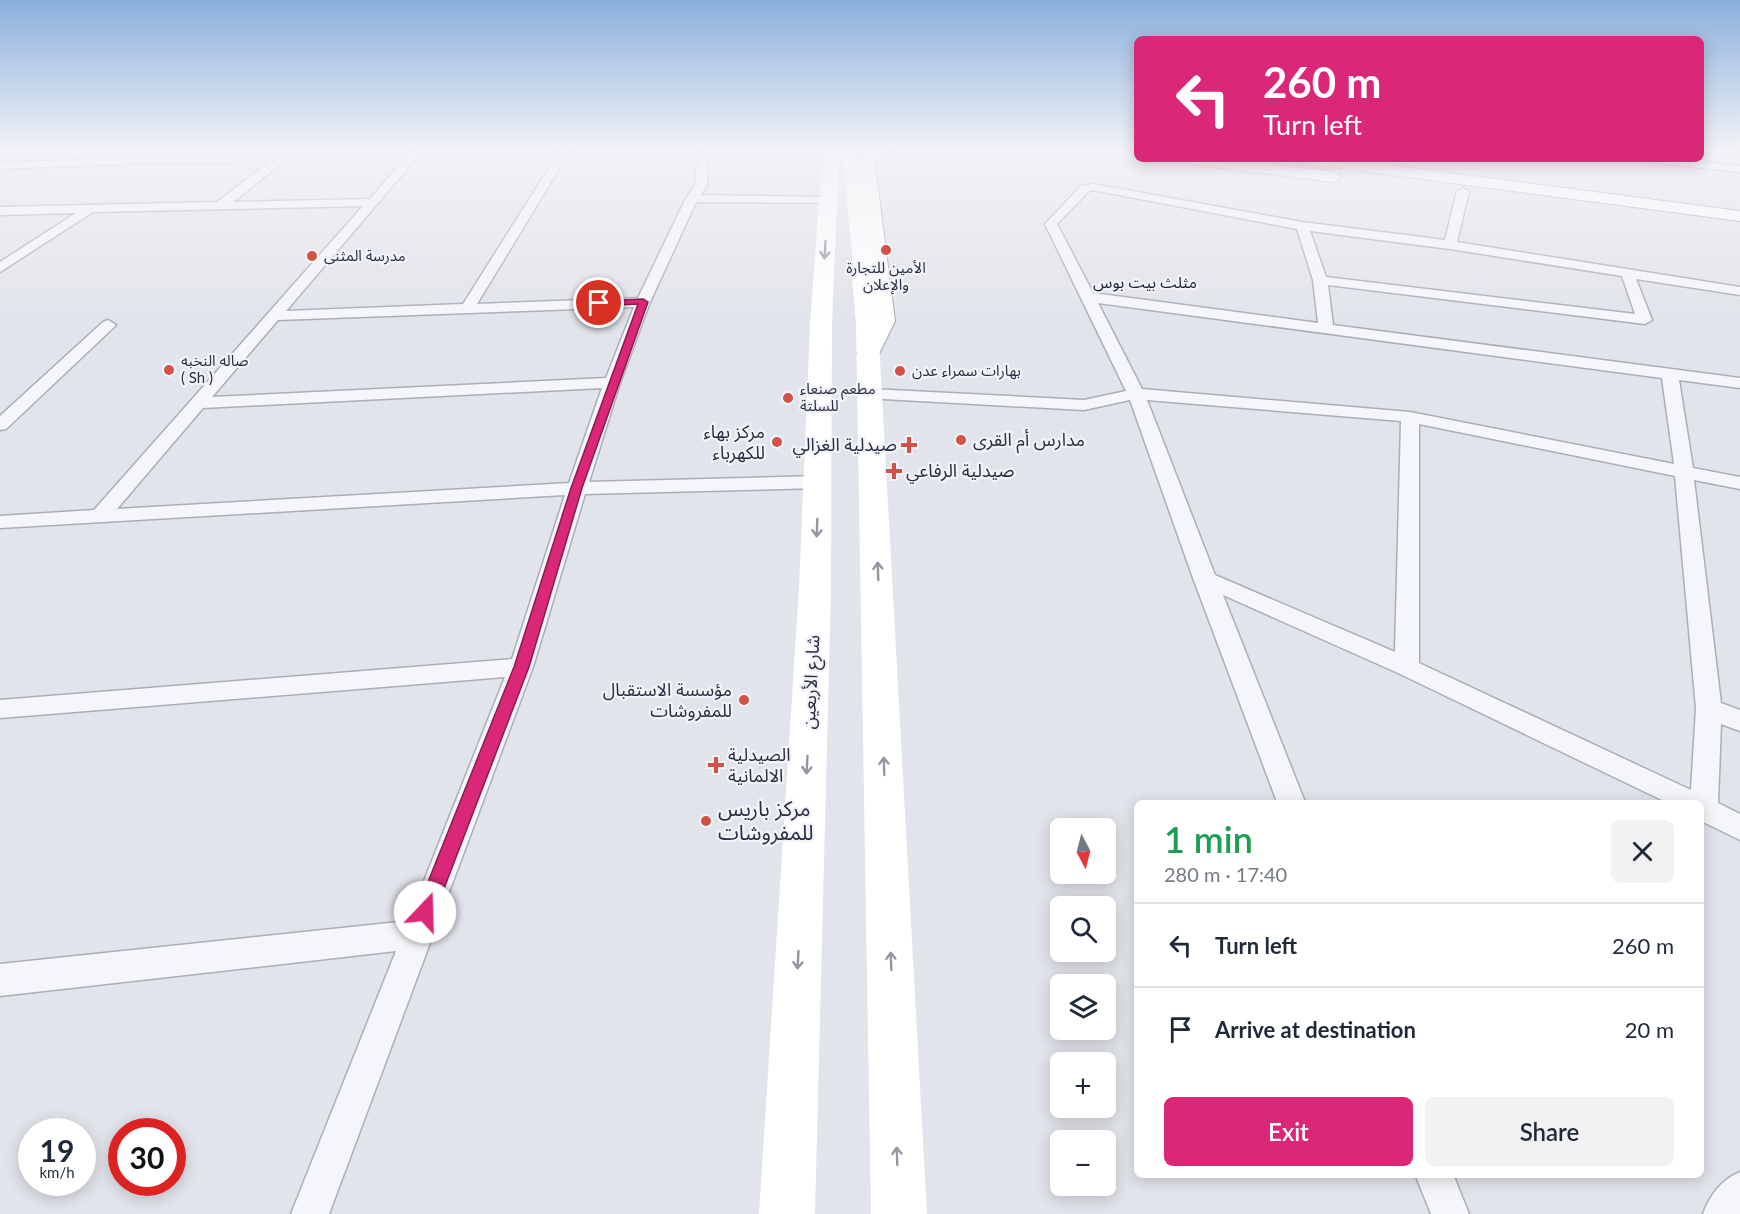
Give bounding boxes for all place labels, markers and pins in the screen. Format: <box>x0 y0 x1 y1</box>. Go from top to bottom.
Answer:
marker: الأمين للتجارة والإعلان <box>879 243 893 257</box>
place label: مدرسة المثنى <box>324 246 406 265</box>
marker: مدرسة المثنى <box>305 249 319 263</box>
place label: الأمين للتجارة والإعلان <box>846 258 926 295</box>
pin <box>573 277 624 328</box>
place label: صاله النخبه ( Sh ) <box>181 351 249 386</box>
place label: بهارات سمراء عدن <box>912 361 1021 380</box>
marker: صاله النخبه ( Sh ) <box>162 363 176 377</box>
marker: بهارات سمراء عدن <box>893 364 907 378</box>
place label: مطعم صنعاء للسلتة <box>800 379 876 414</box>
marker: مطعم صنعاء للسلتة <box>781 391 795 405</box>
place label: مركز بهاء للكهرباء <box>703 420 765 464</box>
place label: مدارس أم القرى <box>973 428 1085 454</box>
place label: صيدلية الغزالي <box>792 433 897 458</box>
marker: مدارس أم القرى <box>954 433 968 447</box>
marker: مركز بهاء للكهرباء <box>770 435 784 449</box>
marker: صيدلية الغزالي <box>902 438 916 452</box>
place label: صيدلية الرفاعي <box>906 459 1014 484</box>
marker: صيدلية الرفاعي <box>887 464 901 478</box>
place label: مؤسسة الاستقبال للمفروشات <box>603 678 732 722</box>
marker: مؤسسة الاستقبال للمفروشات <box>737 693 751 707</box>
place label: الصيدلية الالمانية <box>728 743 790 786</box>
marker: الصيدلية الالمانية <box>709 758 723 772</box>
place label: مركز باريس للمفروشات <box>718 795 813 845</box>
marker: مركز باريس للمفروشات <box>699 814 713 828</box>

